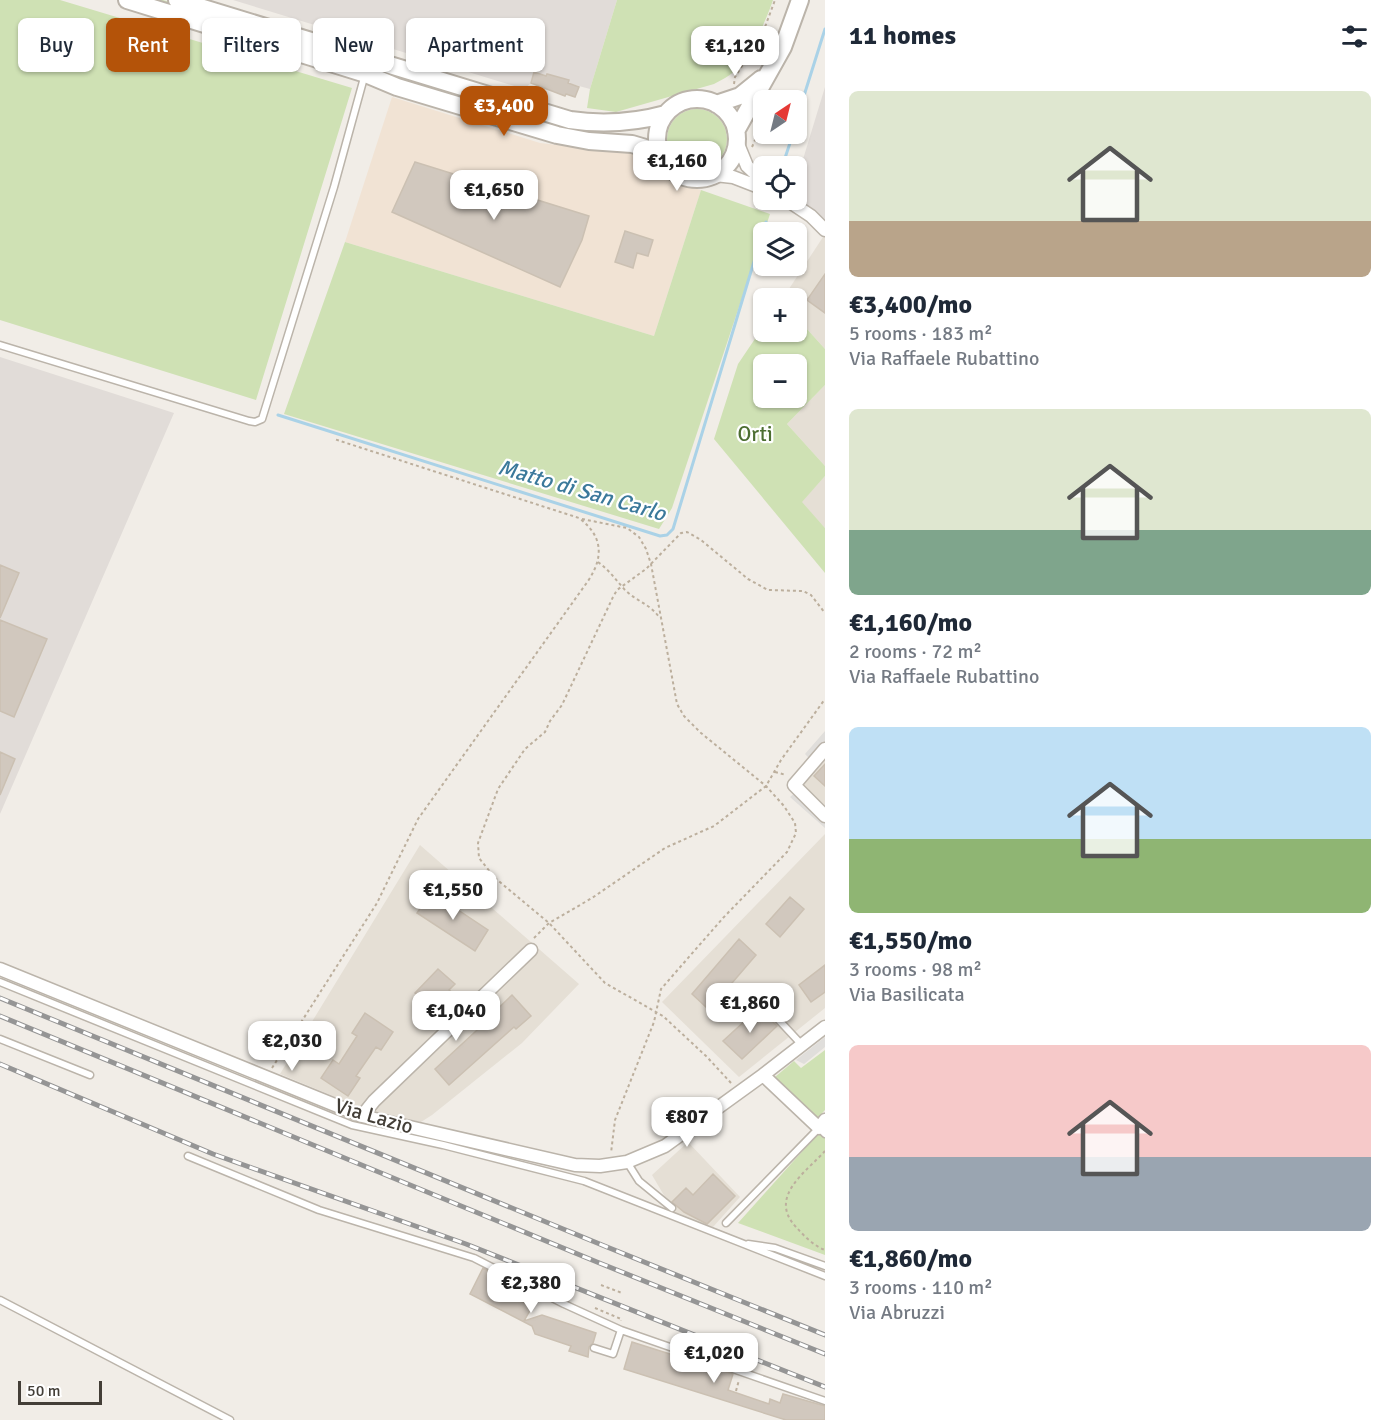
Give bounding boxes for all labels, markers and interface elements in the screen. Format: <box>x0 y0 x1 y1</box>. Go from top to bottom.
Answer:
chip: Buy <box>18 18 94 72</box>
chip: Rent <box>106 18 190 72</box>
chip: Filters <box>202 18 301 72</box>
chip: New <box>313 18 394 72</box>
chip: Apartment <box>406 18 545 72</box>
text: 11 homes <box>849 20 956 52</box>
icon: filters <box>1338 20 1371 53</box>
pin: €1,120 <box>686 26 784 77</box>
text: €1,120 <box>705 33 765 58</box>
pin: €3,400 <box>455 86 553 137</box>
north arrow <box>753 90 807 144</box>
map controls <box>753 90 807 408</box>
text: €3,400 <box>474 93 534 118</box>
icon: home <box>1056 130 1164 238</box>
pin: €1,160 <box>628 141 726 192</box>
text: €1,160 <box>647 148 707 173</box>
button: locate <box>753 156 807 210</box>
pin: €1,650 <box>445 170 543 221</box>
text: €1,650 <box>464 177 524 202</box>
button: layers <box>753 222 807 276</box>
button: + <box>753 288 807 342</box>
text: €3,400/mo <box>849 289 972 321</box>
text: 5 rooms · 183 m² <box>849 321 993 346</box>
text: Via Raffaele Rubattino <box>849 346 1039 371</box>
button: − <box>753 354 807 408</box>
park label: Orti <box>737 421 773 447</box>
icon: home <box>1056 448 1164 556</box>
water label: Matto di San Carlo <box>495 453 670 527</box>
text: €1,160/mo <box>849 607 972 639</box>
text: 2 rooms · 72 m² <box>849 639 982 664</box>
text: Via Raffaele Rubattino <box>849 664 1039 689</box>
icon: home <box>1056 766 1164 874</box>
pin: €1,550 <box>404 870 502 921</box>
text: €1,550 <box>423 877 483 902</box>
text: €1,550/mo <box>849 925 972 957</box>
text: 3 rooms · 98 m² <box>849 957 982 982</box>
text: Via Basilicata <box>849 982 965 1007</box>
pin: €1,860 <box>701 983 799 1034</box>
text: €1,860 <box>720 990 780 1015</box>
pin: €1,040 <box>407 991 505 1042</box>
text: €1,040 <box>426 998 486 1023</box>
pin: €2,030 <box>243 1021 341 1072</box>
text: €2,030 <box>262 1028 322 1053</box>
icon: home <box>1056 1084 1164 1192</box>
street label: Via Lazio <box>332 1092 416 1140</box>
pin: €807 <box>651 1097 723 1148</box>
text: €807 <box>665 1104 709 1129</box>
text: €1,860/mo <box>849 1243 972 1275</box>
pin: €2,380 <box>482 1263 580 1314</box>
text: €2,380 <box>501 1270 561 1295</box>
text: 3 rooms · 110 m² <box>849 1275 993 1300</box>
text: Via Abruzzi <box>849 1300 945 1325</box>
pin: €1,020 <box>665 1333 763 1384</box>
text: €1,020 <box>684 1340 744 1365</box>
scale bar <box>18 1378 102 1406</box>
text: 50 m <box>27 1381 61 1401</box>

